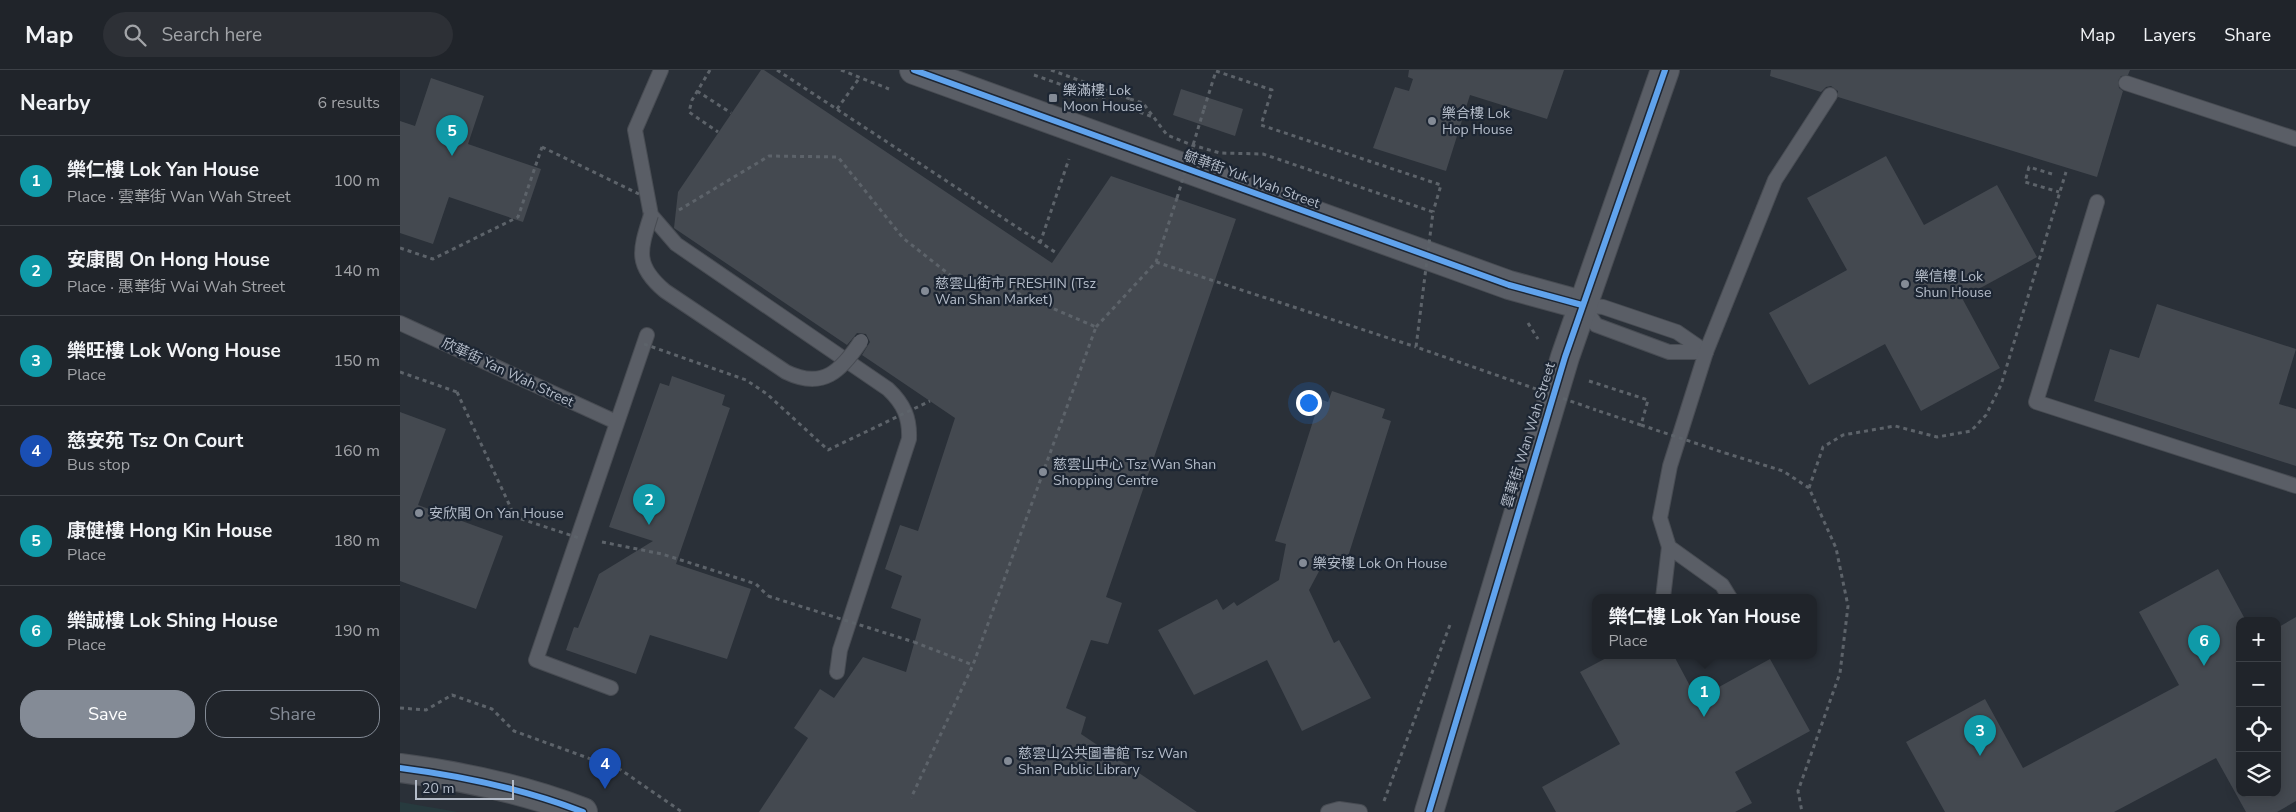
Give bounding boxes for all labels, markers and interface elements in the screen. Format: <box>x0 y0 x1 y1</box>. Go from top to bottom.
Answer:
search box <box>103 12 453 57</box>
text: Map <box>25 19 73 51</box>
icon: search <box>121 21 149 49</box>
text: Search here <box>161 22 262 48</box>
text: Map <box>2080 23 2115 47</box>
text: Layers <box>2143 23 2196 47</box>
text: Share <box>2224 23 2271 47</box>
place label: 樂滿樓 Lok Moon House <box>1063 81 1143 116</box>
text: Nearby <box>20 89 90 117</box>
text: 6 results <box>318 92 380 114</box>
marker: 樂滿樓 Lok Moon House <box>1047 92 1059 104</box>
place label: 樂合樓 Lok Hop House <box>1442 104 1513 139</box>
pin: 5 <box>436 115 468 156</box>
marker: 樂合樓 Lok Hop House <box>1426 115 1438 127</box>
street label: 毓華街 Yuk Wah Street <box>1181 146 1322 213</box>
text: 樂仁樓 Lok Yan House <box>67 157 259 183</box>
text: 1 <box>31 170 41 192</box>
text: 100 m <box>333 170 380 192</box>
text: Place · 雲華街 Wan Wah Street <box>67 186 291 208</box>
text: 安康閣 On Hong House <box>67 247 270 273</box>
text: 2 <box>31 260 41 282</box>
text: 140 m <box>333 260 380 282</box>
place label: 樂信樓 Lok Shun House <box>1915 267 1991 302</box>
place label: 慈雲山街市 FRESHIN (Tsz Wan Shan Market) <box>935 274 1096 309</box>
text: Place · 惠華街 Wai Wah Street <box>67 276 285 298</box>
marker: 樂信樓 Lok Shun House <box>1899 278 1911 290</box>
marker: 慈雲山街市 FRESHIN (Tsz Wan Shan Market) <box>919 285 931 297</box>
street label: 欣華街 Yan Wah Street <box>439 333 577 411</box>
text: 樂旺樓 Lok Wong House <box>67 338 281 364</box>
text: 3 <box>31 350 41 372</box>
text: 150 m <box>333 350 380 372</box>
street label: 雲華街 Wan Wah Street <box>1497 360 1560 510</box>
text: Place <box>67 364 106 386</box>
your location <box>1296 390 1322 416</box>
text: 慈安苑 Tsz On Court <box>67 428 243 454</box>
text: 4 <box>31 440 41 462</box>
text: 160 m <box>333 440 380 462</box>
text: Bus stop <box>67 454 130 476</box>
place label: 慈雲山中心 Tsz Wan Shan Shopping Centre <box>1053 455 1216 490</box>
marker: 慈雲山中心 Tsz Wan Shan Shopping Centre <box>1037 466 1049 478</box>
pin: 2 <box>633 484 665 525</box>
place label: 安欣閣 On Yan House <box>429 504 564 523</box>
marker: 安欣閣 On Yan House <box>413 507 425 519</box>
text: 康健樓 Hong Kin House <box>67 518 272 544</box>
text: 5 <box>31 530 41 552</box>
text: 180 m <box>333 530 380 552</box>
text: Place <box>67 544 106 566</box>
place label: 樂安樓 Lok On House <box>1313 554 1447 573</box>
marker: 樂安樓 Lok On House <box>1297 557 1309 569</box>
popup <box>1592 594 1817 659</box>
text: 樂仁樓 Lok Yan House <box>1608 604 1801 630</box>
text: 樂誠樓 Lok Shing House <box>67 608 278 634</box>
map controls <box>2236 617 2281 797</box>
button: + <box>2236 617 2281 662</box>
text: 6 <box>31 620 41 642</box>
text: 190 m <box>333 620 380 642</box>
pin: 6 <box>2188 625 2220 666</box>
text: Place <box>1608 630 1648 652</box>
text: Place <box>67 634 106 656</box>
button: − <box>2236 662 2281 707</box>
pin: 1 <box>1688 676 1720 717</box>
button: Save <box>20 690 195 738</box>
button: Share <box>205 690 380 738</box>
button: locate <box>2236 707 2281 752</box>
pin: 3 <box>1964 715 1996 756</box>
place label: 慈雲山公共圖書館 Tsz Wan Shan Public Library <box>1018 744 1188 779</box>
pin: 4 <box>589 748 621 789</box>
button: layers <box>2236 752 2281 797</box>
marker: 慈雲山公共圖書館 Tsz Wan Shan Public Library <box>1002 755 1014 767</box>
scale bar <box>415 777 514 800</box>
text: 20 m <box>422 779 454 798</box>

